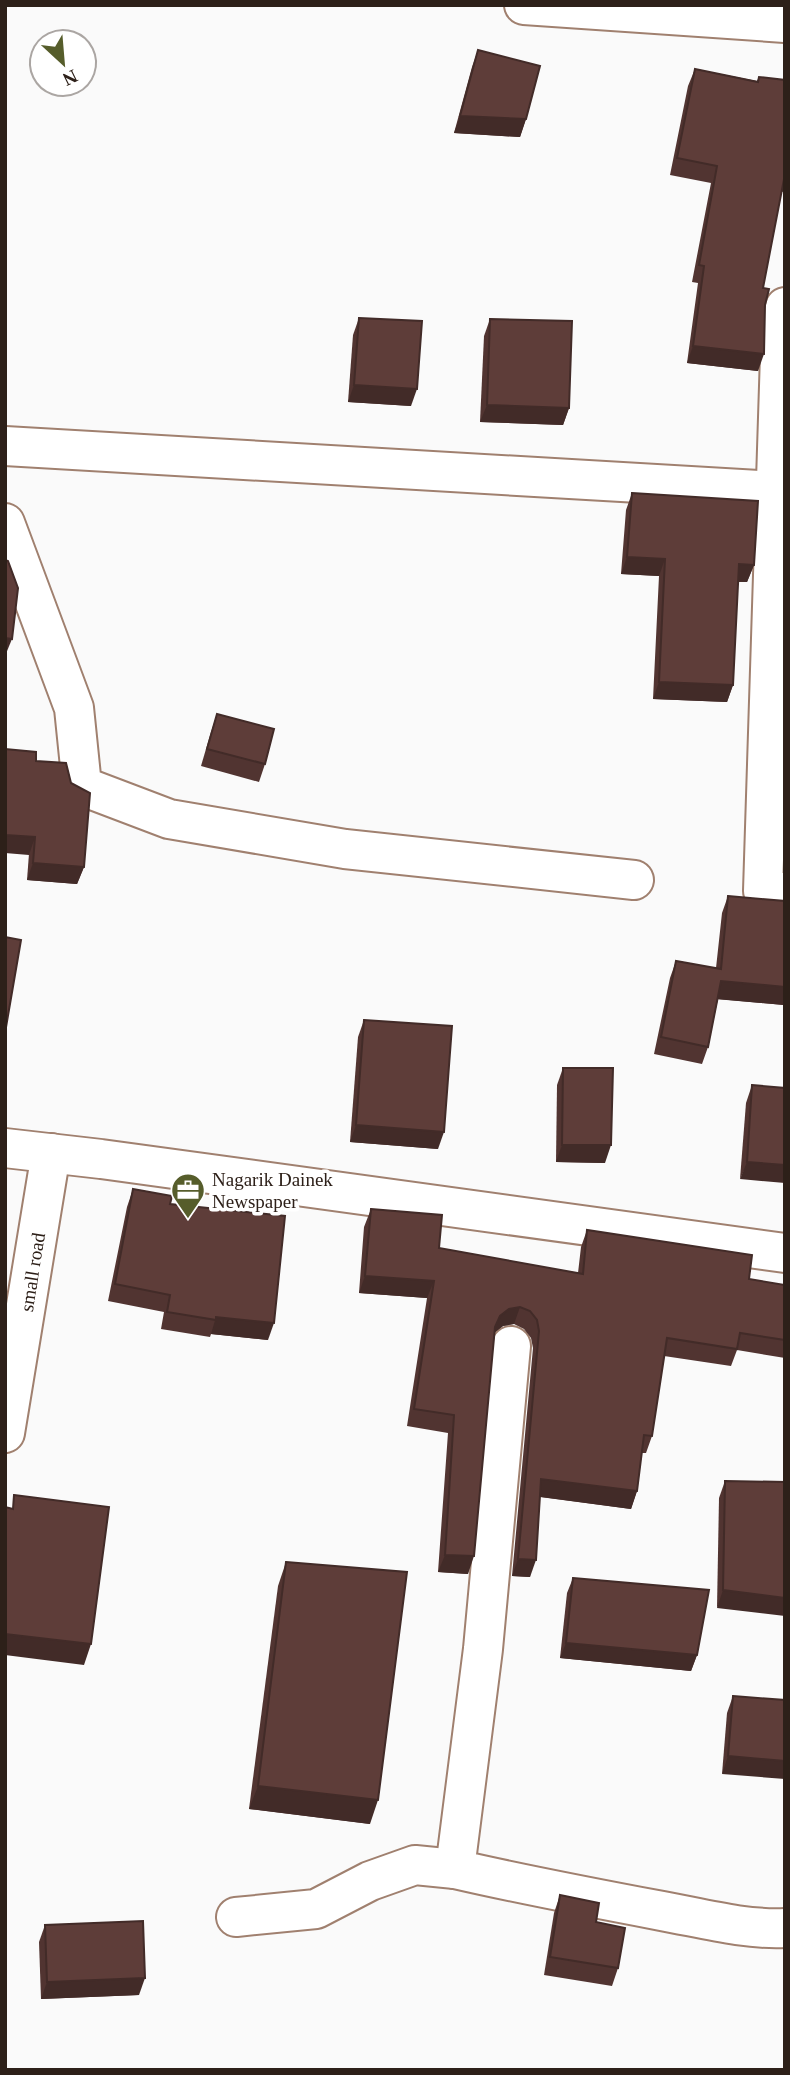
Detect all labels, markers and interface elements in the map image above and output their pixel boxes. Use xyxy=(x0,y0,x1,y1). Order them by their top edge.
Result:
north arrow xyxy=(28,28,98,98)
text: N xyxy=(59,65,81,90)
place label: Nagarik Dainek Newspaper xyxy=(212,1169,333,1212)
office icon: Nagarik Dainek Newspaper xyxy=(169,1171,207,1220)
street label: small road xyxy=(16,1231,49,1313)

